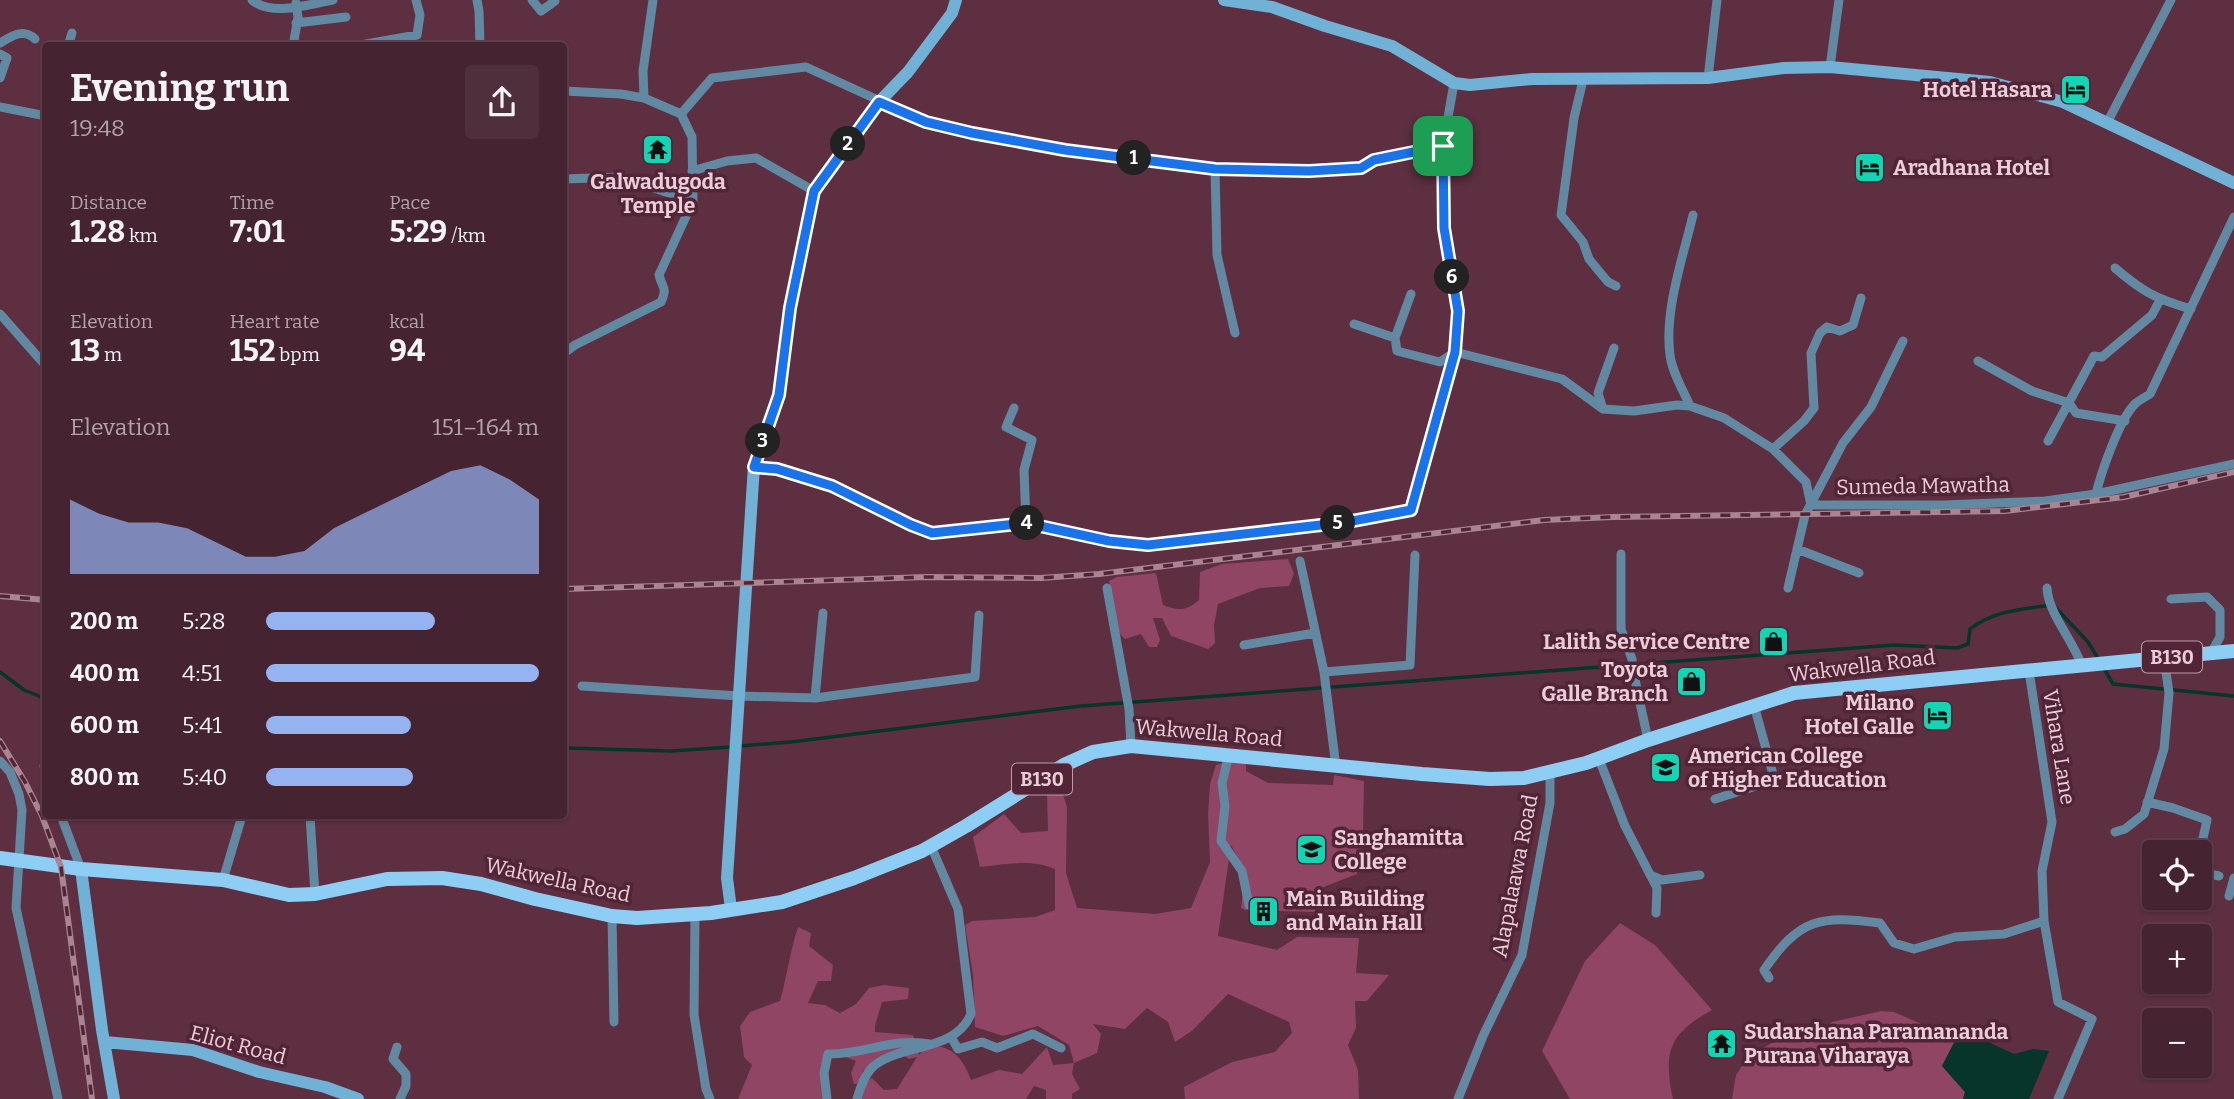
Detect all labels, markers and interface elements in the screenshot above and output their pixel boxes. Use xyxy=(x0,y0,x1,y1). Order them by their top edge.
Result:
text: Evening run xyxy=(70,65,289,111)
button: share xyxy=(465,65,539,139)
hotel icon: Hotel Hasara xyxy=(2058,73,2092,107)
place label: Hotel Hasara xyxy=(1923,77,2052,103)
text: 19:48 xyxy=(70,114,125,142)
pin xyxy=(1413,116,1473,176)
pin: 2 xyxy=(830,127,866,162)
icon: arrive xyxy=(1424,127,1462,165)
text: 2 xyxy=(842,132,853,155)
temple icon: Galwadugoda Temple xyxy=(641,133,675,167)
pin: 1 xyxy=(1116,140,1152,176)
text: 1 xyxy=(1129,146,1138,169)
hotel icon: Aradhana Hotel xyxy=(1853,151,1887,185)
place label: Aradhana Hotel xyxy=(1893,155,2051,181)
place label: Galwadugoda Temple xyxy=(590,169,726,219)
text: Distance xyxy=(70,191,147,214)
text: Time xyxy=(230,191,275,214)
text: Pace xyxy=(389,191,430,214)
text: 1.28 xyxy=(70,214,125,250)
text: 7:01 xyxy=(230,214,285,250)
text: 5:29 xyxy=(389,214,447,250)
text: km xyxy=(125,224,158,247)
text: /km xyxy=(447,224,486,247)
pin: 6 xyxy=(1434,260,1470,294)
text: 6 xyxy=(1446,265,1457,288)
text: Elevation xyxy=(70,310,153,333)
text: Heart rate xyxy=(230,310,320,333)
text: kcal xyxy=(389,310,425,333)
text: 13 xyxy=(70,333,100,369)
text: 152 xyxy=(230,333,276,369)
text: 94 xyxy=(389,333,425,369)
text: m xyxy=(100,343,122,366)
text: bpm xyxy=(276,343,320,366)
text: Elevation xyxy=(70,413,170,441)
text: 151–164 m xyxy=(432,413,539,441)
pin: 3 xyxy=(746,424,780,458)
text: 3 xyxy=(757,429,768,452)
street label: Sumeda Mawatha xyxy=(1836,471,2011,501)
pin: 4 xyxy=(1010,505,1044,540)
pin: 5 xyxy=(1320,505,1356,540)
text: 4 xyxy=(1021,511,1032,534)
text: 5 xyxy=(1332,511,1343,534)
text: 200 m xyxy=(70,607,138,635)
text: 5:28 xyxy=(182,607,225,635)
shop icon: Lalith Service Centre xyxy=(1756,625,1790,659)
place label: Lalith Service Centre xyxy=(1543,629,1750,655)
road number: B130 xyxy=(2142,642,2202,672)
street label: Wakwella Road xyxy=(1787,644,1937,688)
place label: Toyota Galle Branch xyxy=(1541,657,1669,707)
text: 400 m xyxy=(70,659,139,687)
text: 4:51 xyxy=(182,659,222,687)
shop icon: Toyota Galle Branch xyxy=(1674,665,1708,699)
street label: Vihara Lane xyxy=(2037,688,2081,806)
place label: Milano Hotel Galle xyxy=(1805,690,1914,740)
hotel icon: Milano Hotel Galle xyxy=(1920,698,1954,732)
text: 600 m xyxy=(70,711,139,739)
text: 5:41 xyxy=(182,711,222,739)
street label: Wakwella Road xyxy=(1134,714,1284,752)
place label: American College of Higher Education xyxy=(1688,743,1887,793)
school or university icon: American College of Higher Education xyxy=(1648,751,1682,785)
text: 800 m xyxy=(70,763,139,791)
text: 5:40 xyxy=(182,763,227,791)
road number: B130 xyxy=(1012,764,1072,794)
street label: Alapalaawa Road xyxy=(1486,792,1544,960)
place label: Sanghamitta College xyxy=(1334,825,1464,875)
school or university icon: Sanghamitta College xyxy=(1294,833,1328,867)
map controls xyxy=(2142,840,2212,1078)
button: locate xyxy=(2142,840,2212,910)
street label: Wakwella Road xyxy=(483,852,633,908)
place label: Main Building and Main Hall xyxy=(1286,886,1425,936)
building icon: Main Building and Main Hall xyxy=(1246,894,1280,928)
button: + xyxy=(2142,924,2212,994)
button: − xyxy=(2142,1008,2212,1078)
place label: Sudarshana Paramananda Purana Viharaya xyxy=(1744,1019,2008,1069)
street label: Eliot Road xyxy=(187,1020,289,1070)
temple icon: Sudarshana Paramananda Purana Viharaya xyxy=(1704,1027,1738,1061)

